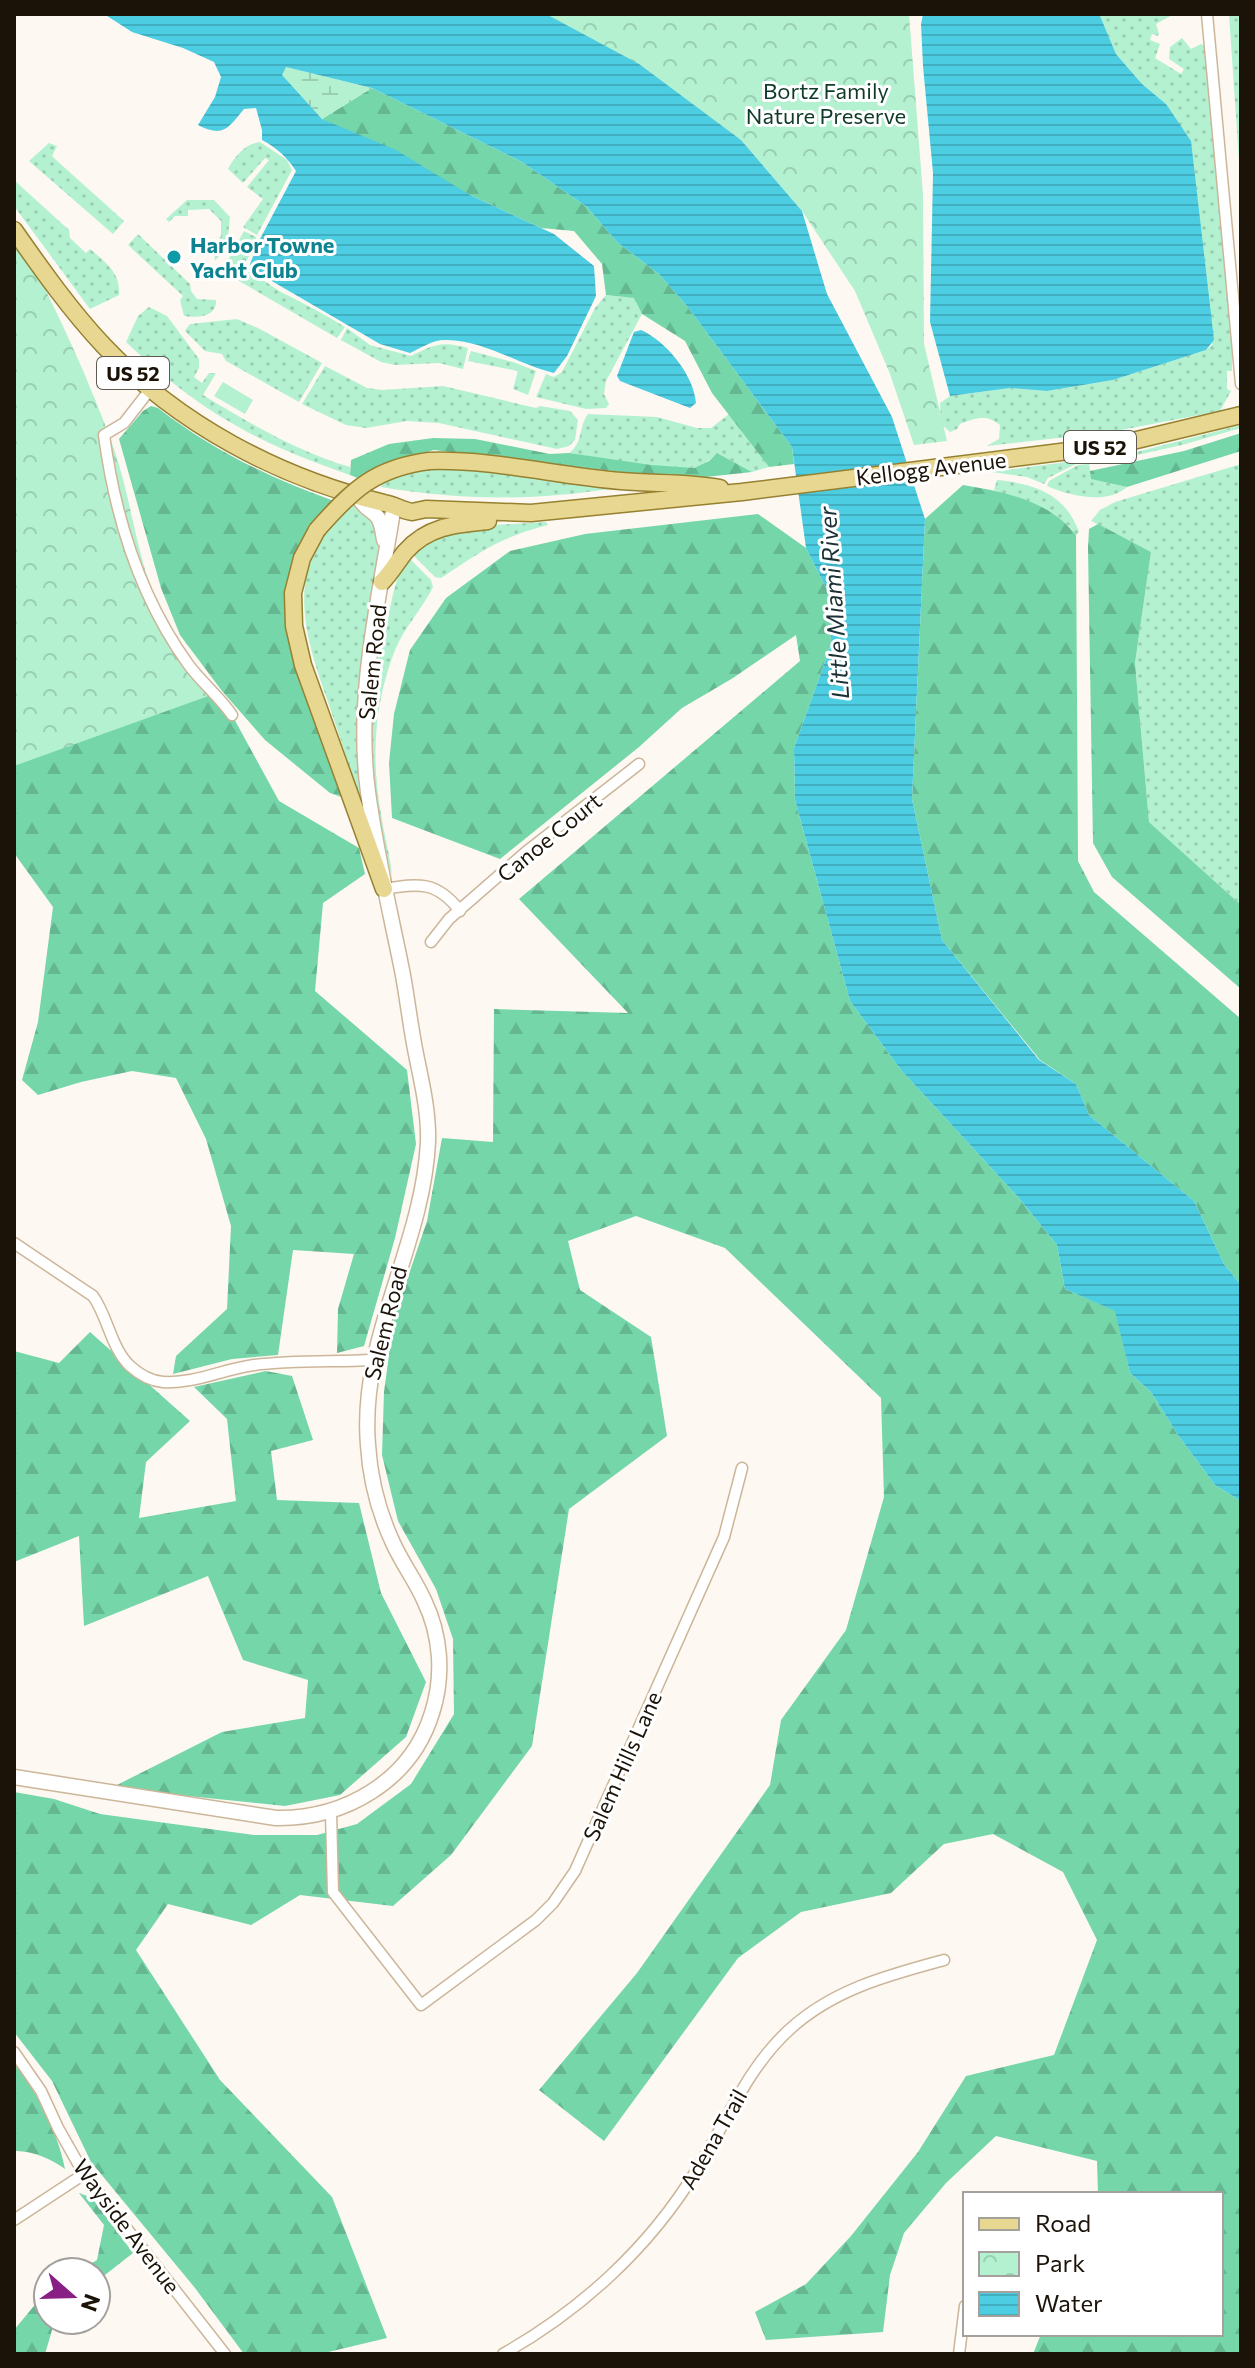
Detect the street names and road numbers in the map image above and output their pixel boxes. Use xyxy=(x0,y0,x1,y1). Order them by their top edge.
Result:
road number: US 52 xyxy=(97,357,169,389)
road number: US 52 xyxy=(1064,431,1136,463)
street label: Kellogg Avenue xyxy=(854,445,1008,491)
street label: Salem Road xyxy=(352,603,392,721)
street label: Canoe Court xyxy=(491,787,607,887)
street label: Salem Road xyxy=(358,1263,412,1383)
street label: Salem Hills Lane xyxy=(577,1687,667,1845)
street label: Adena Trail xyxy=(674,2084,752,2194)
street label: Wayside Avenue xyxy=(68,2153,186,2299)

